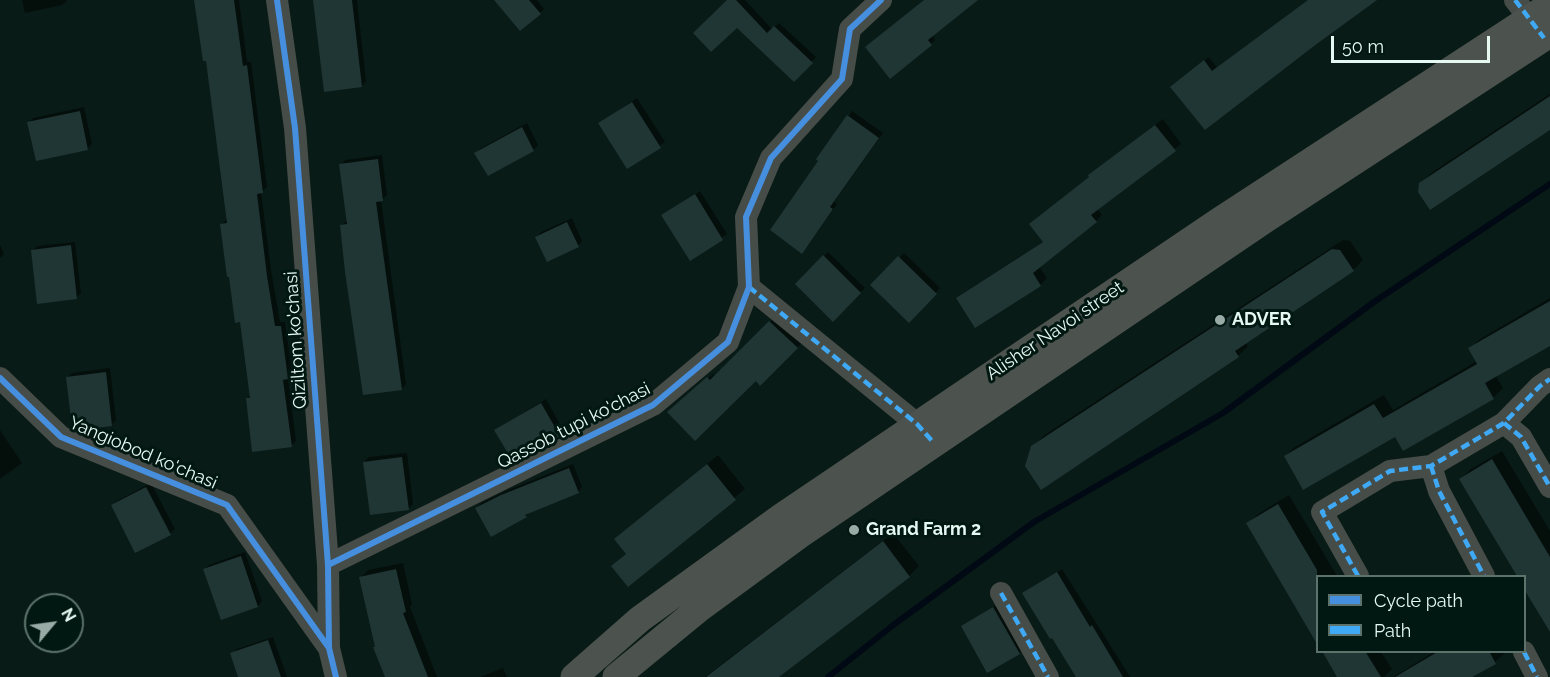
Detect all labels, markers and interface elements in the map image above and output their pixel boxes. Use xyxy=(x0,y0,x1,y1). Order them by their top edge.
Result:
scale bar xyxy=(1334,24,1493,62)
text: 50 m xyxy=(1342,36,1384,57)
street label: Qiziltom ko'chasi xyxy=(280,270,312,410)
street label: Alisher Navoi street xyxy=(982,277,1128,385)
place label: ADVER xyxy=(1232,309,1291,331)
marker: ADVER xyxy=(1213,313,1227,327)
street label: Qassob tupi ko'chasi xyxy=(494,378,654,474)
street label: Yangiobod ko'chasi xyxy=(66,412,220,494)
place label: Grand Farm 2 xyxy=(866,519,981,541)
marker: Grand Farm 2 xyxy=(847,523,861,537)
legend xyxy=(1316,575,1526,653)
text: Cycle path xyxy=(1374,590,1463,611)
north arrow xyxy=(24,593,84,653)
text: N xyxy=(57,605,80,625)
text: Path xyxy=(1374,620,1411,641)

